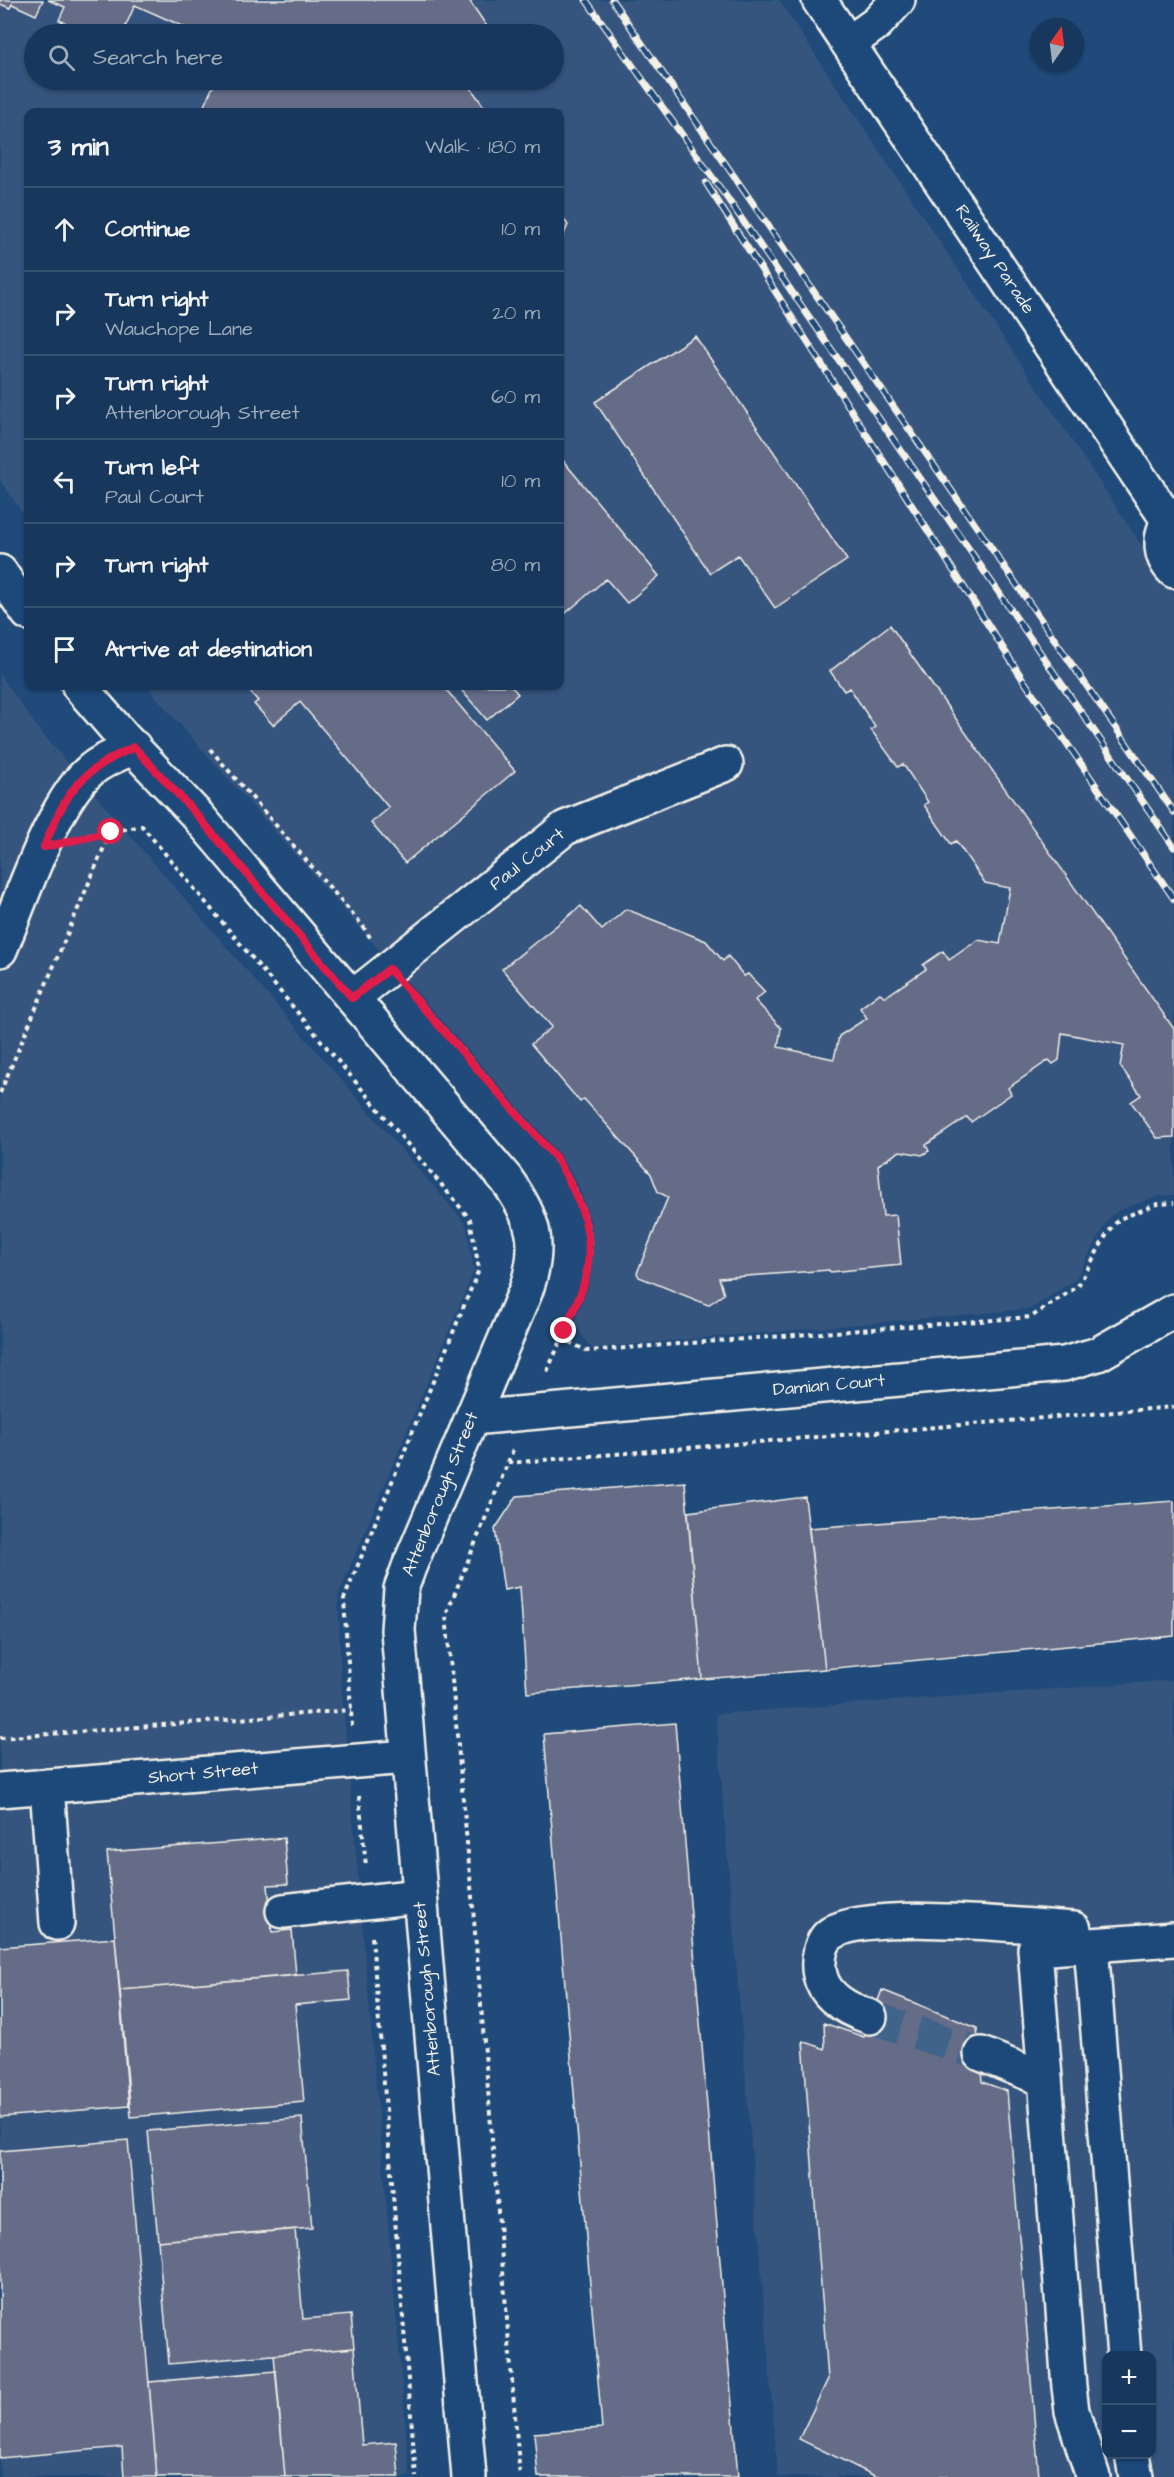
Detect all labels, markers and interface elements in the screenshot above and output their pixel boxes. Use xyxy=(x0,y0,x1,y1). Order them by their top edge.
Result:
north arrow xyxy=(1030,18,1084,72)
search box xyxy=(24,24,564,90)
icon: search xyxy=(45,41,78,74)
text: Search here xyxy=(93,42,223,73)
text: 3 min xyxy=(48,129,109,165)
text: Walk · 180 m xyxy=(425,133,540,161)
street label: Railway Parade xyxy=(948,199,1041,319)
icon: ahead xyxy=(48,213,81,246)
text: Continue xyxy=(105,214,190,245)
text: 10 m xyxy=(501,215,540,243)
text: Turn right xyxy=(105,284,208,315)
icon: right xyxy=(48,297,81,330)
text: 20 m xyxy=(492,299,540,327)
text: Wauchope Lane xyxy=(105,315,253,343)
text: Turn right xyxy=(105,368,208,399)
icon: right xyxy=(48,381,81,414)
text: 60 m xyxy=(491,383,540,411)
text: Attenborough Street xyxy=(105,399,300,427)
text: Turn left xyxy=(105,452,199,483)
icon: left xyxy=(48,465,81,498)
text: 10 m xyxy=(501,467,540,495)
text: Paul Court xyxy=(105,483,204,511)
icon: right xyxy=(48,549,81,582)
text: Turn right xyxy=(105,550,208,581)
text: 80 m xyxy=(491,551,540,579)
icon: arrive xyxy=(48,633,81,666)
text: Arrive at destination xyxy=(105,634,312,665)
route start xyxy=(97,818,123,844)
street label: Paul Court xyxy=(484,821,570,896)
route end xyxy=(550,1317,576,1343)
street label: Damian Court xyxy=(772,1368,887,1402)
street label: Attenborough Street xyxy=(396,1407,486,1580)
street label: Short Street xyxy=(147,1756,260,1790)
street label: Attenborough Street xyxy=(407,1900,448,2077)
map controls xyxy=(1102,2351,1156,2459)
button: + xyxy=(1102,2351,1156,2405)
button: − xyxy=(1102,2405,1156,2459)

